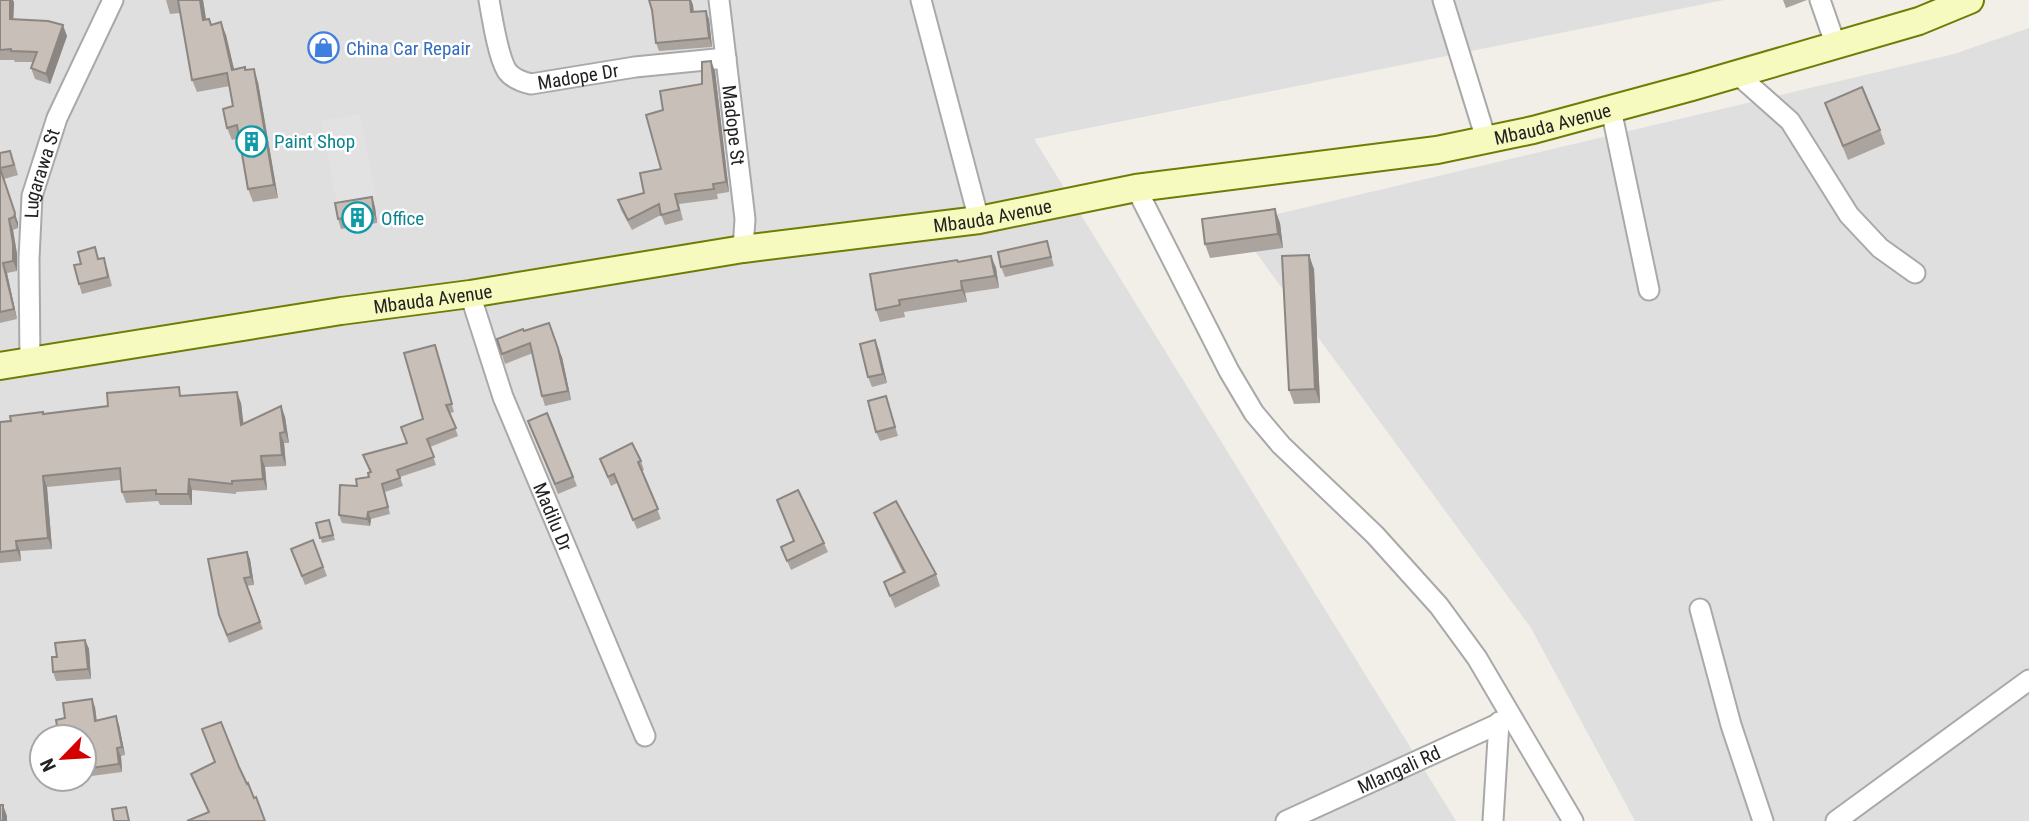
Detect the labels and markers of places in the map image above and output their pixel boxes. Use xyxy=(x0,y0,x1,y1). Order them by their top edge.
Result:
shop icon: China Car Repair xyxy=(306,31,340,65)
place label: China Car Repair xyxy=(346,37,471,60)
building icon: Paint Shop xyxy=(234,124,268,158)
place label: Paint Shop xyxy=(274,130,355,153)
building icon: Office xyxy=(341,201,375,235)
place label: Office xyxy=(381,207,424,230)

